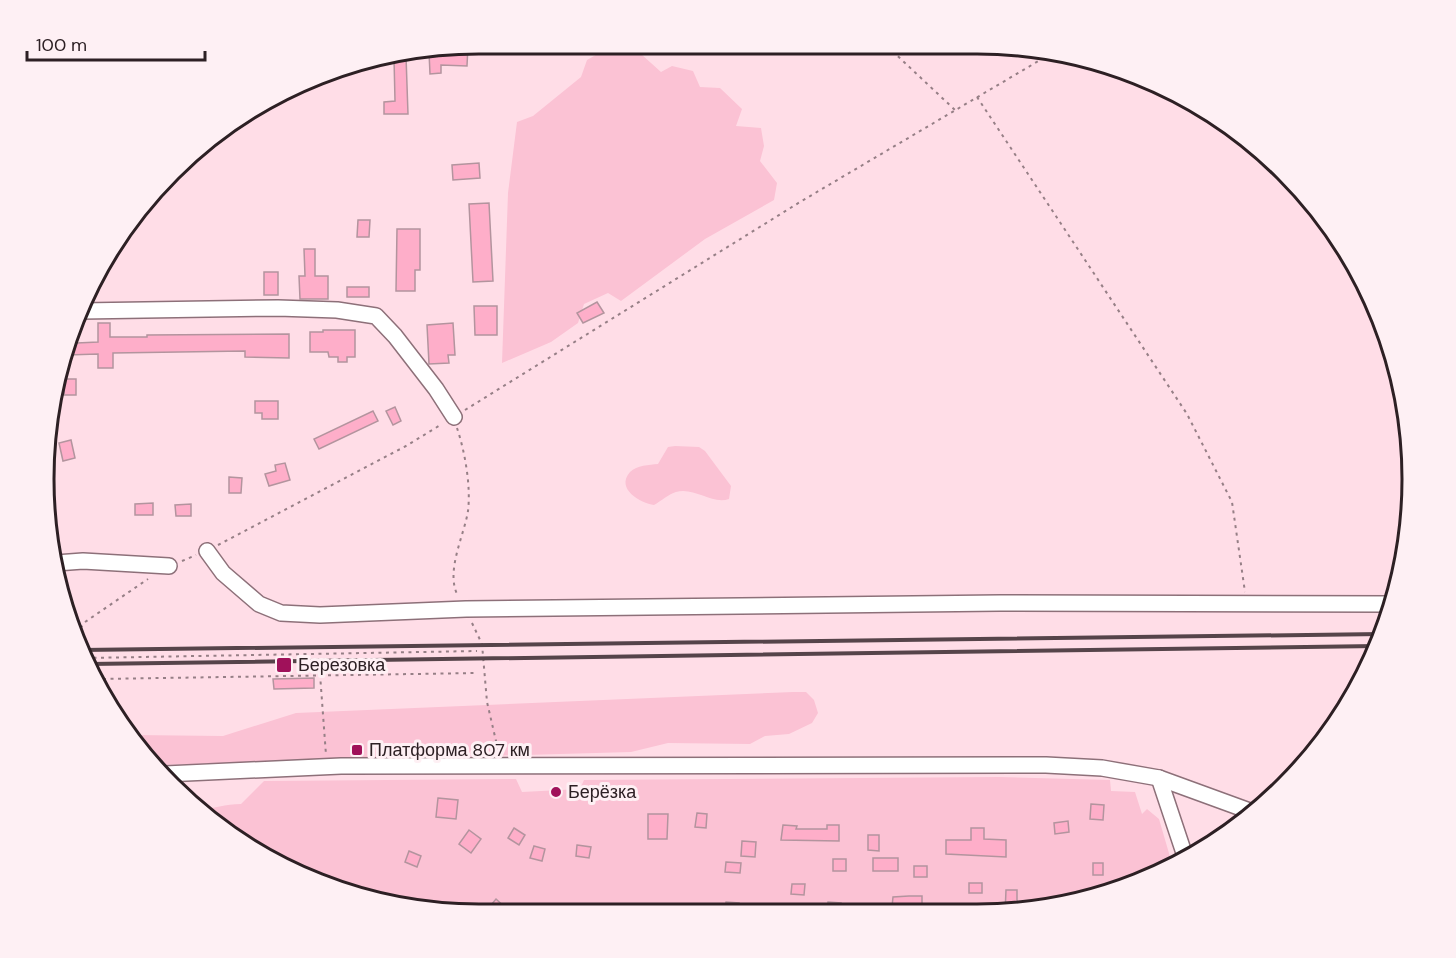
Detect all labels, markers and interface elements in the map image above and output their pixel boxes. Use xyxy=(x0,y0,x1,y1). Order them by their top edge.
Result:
scale bar xyxy=(27,24,206,62)
text: 100 m xyxy=(36,33,87,57)
place label: Березовка xyxy=(298,653,386,677)
marker: Березовка xyxy=(275,656,293,674)
place label: Платформа 807 км xyxy=(369,738,530,762)
marker: Платформа 807 км xyxy=(350,743,364,757)
place label: Берёзка xyxy=(568,780,637,804)
marker: Берёзка xyxy=(549,785,563,799)

